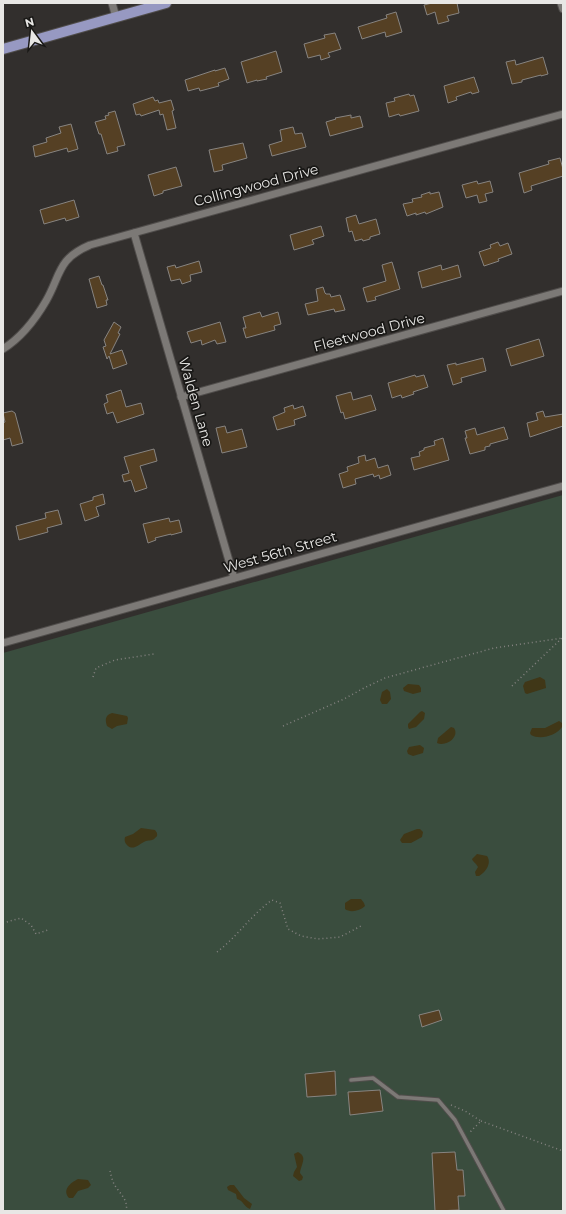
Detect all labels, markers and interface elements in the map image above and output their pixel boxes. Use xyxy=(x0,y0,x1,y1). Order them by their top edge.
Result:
north arrow xyxy=(12,12,52,52)
text: N xyxy=(23,14,36,30)
street label: Collingwood Drive xyxy=(192,160,320,210)
street label: Fleetwood Drive xyxy=(311,308,427,356)
street label: Walden Lane xyxy=(175,355,217,449)
street label: West 56th Street xyxy=(221,527,339,577)

